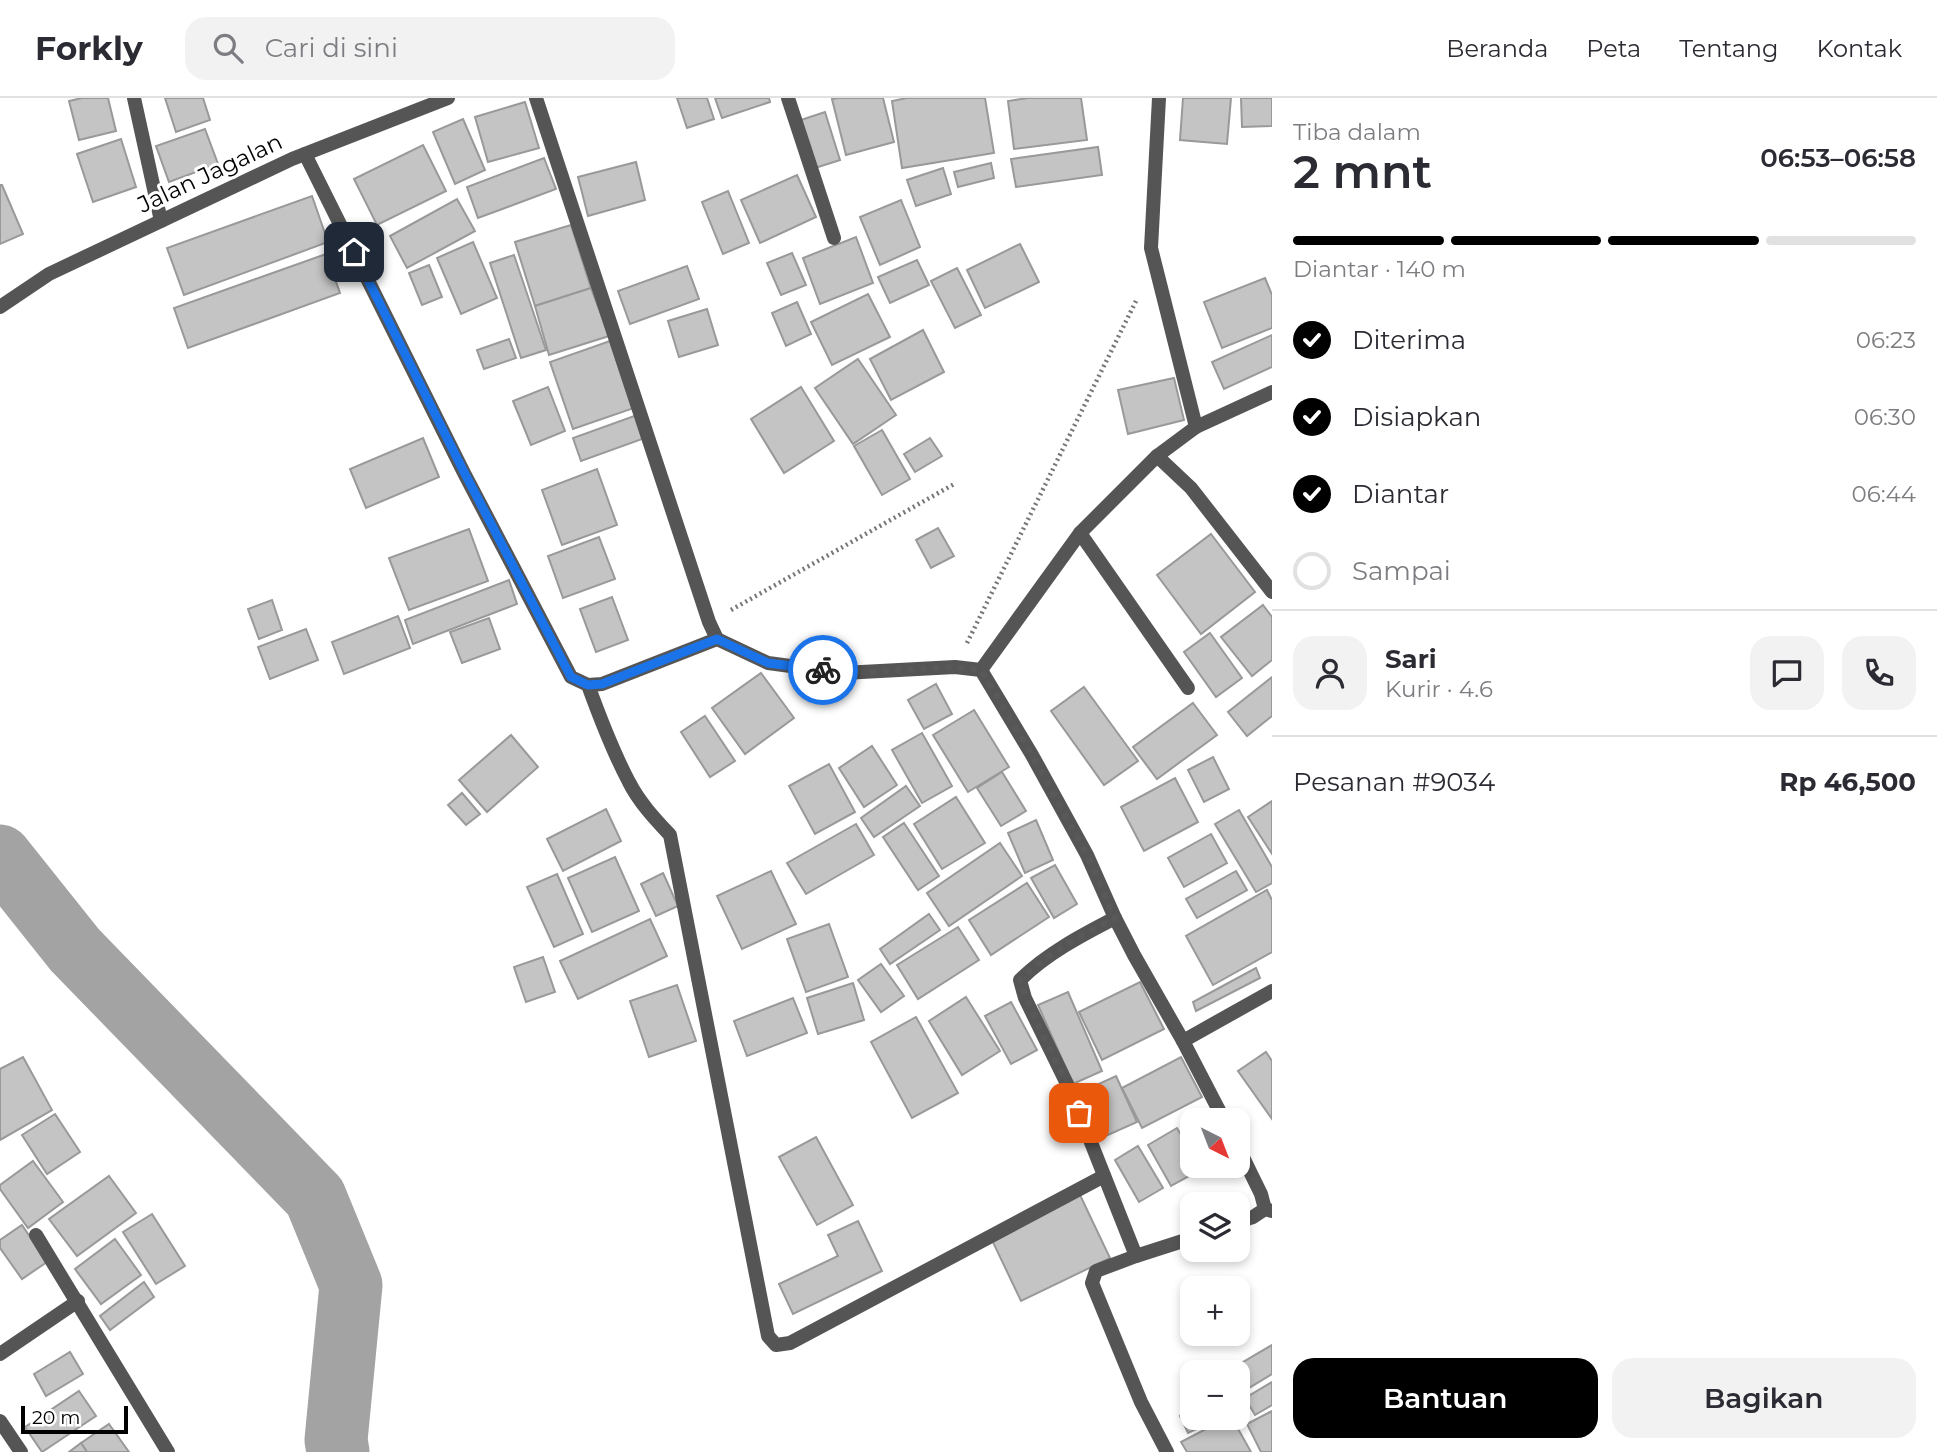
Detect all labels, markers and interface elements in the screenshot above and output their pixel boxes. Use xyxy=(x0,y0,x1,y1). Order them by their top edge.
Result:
search box xyxy=(185,17,675,80)
text: Forkly xyxy=(35,28,143,68)
icon: search xyxy=(209,29,247,67)
text: Cari di sini xyxy=(265,32,398,64)
text: Beranda xyxy=(1446,34,1548,63)
text: Peta xyxy=(1586,34,1641,63)
text: Tentang xyxy=(1679,34,1778,63)
text: Kontak xyxy=(1816,34,1902,63)
text: Tiba dalam xyxy=(1293,118,1421,146)
street label: Jalan Jagalan xyxy=(132,127,287,219)
text: 06:53–06:58 xyxy=(1760,142,1916,174)
text: 2 mnt xyxy=(1293,143,1432,200)
pin xyxy=(324,222,384,282)
icon: home xyxy=(335,233,373,271)
text: Diantar · 140 m xyxy=(1293,255,1466,283)
icon: check xyxy=(1293,321,1331,359)
text: Diterima xyxy=(1352,324,1466,356)
text: 06:23 xyxy=(1856,326,1916,354)
icon: check xyxy=(1293,398,1331,436)
text: Disiapkan xyxy=(1352,401,1481,433)
text: 06:30 xyxy=(1854,403,1916,431)
icon: check xyxy=(1293,475,1331,513)
text: Diantar xyxy=(1352,478,1449,510)
text: 06:44 xyxy=(1851,480,1916,508)
text: Sampai xyxy=(1352,555,1451,587)
courier xyxy=(788,635,858,705)
button: person xyxy=(1293,636,1367,710)
button: chat xyxy=(1750,636,1824,710)
button: phone xyxy=(1842,636,1916,710)
text: Sari xyxy=(1385,643,1437,675)
icon: bike xyxy=(804,651,842,689)
text: Kurir · 4.6 xyxy=(1385,675,1493,703)
text: Pesanan #9034 xyxy=(1293,766,1495,798)
text: Rp 46,500 xyxy=(1779,766,1916,798)
pin xyxy=(1049,1083,1109,1143)
icon: bag xyxy=(1060,1094,1098,1132)
north arrow xyxy=(1180,1108,1250,1178)
map controls xyxy=(1180,1108,1250,1430)
button: layers xyxy=(1180,1192,1250,1262)
button: + xyxy=(1180,1276,1250,1346)
button: Bantuan xyxy=(1293,1358,1598,1438)
button: Bagikan xyxy=(1612,1358,1916,1438)
button: − xyxy=(1180,1360,1250,1430)
scale bar xyxy=(21,1403,128,1435)
text: 20 m xyxy=(32,1406,80,1429)

